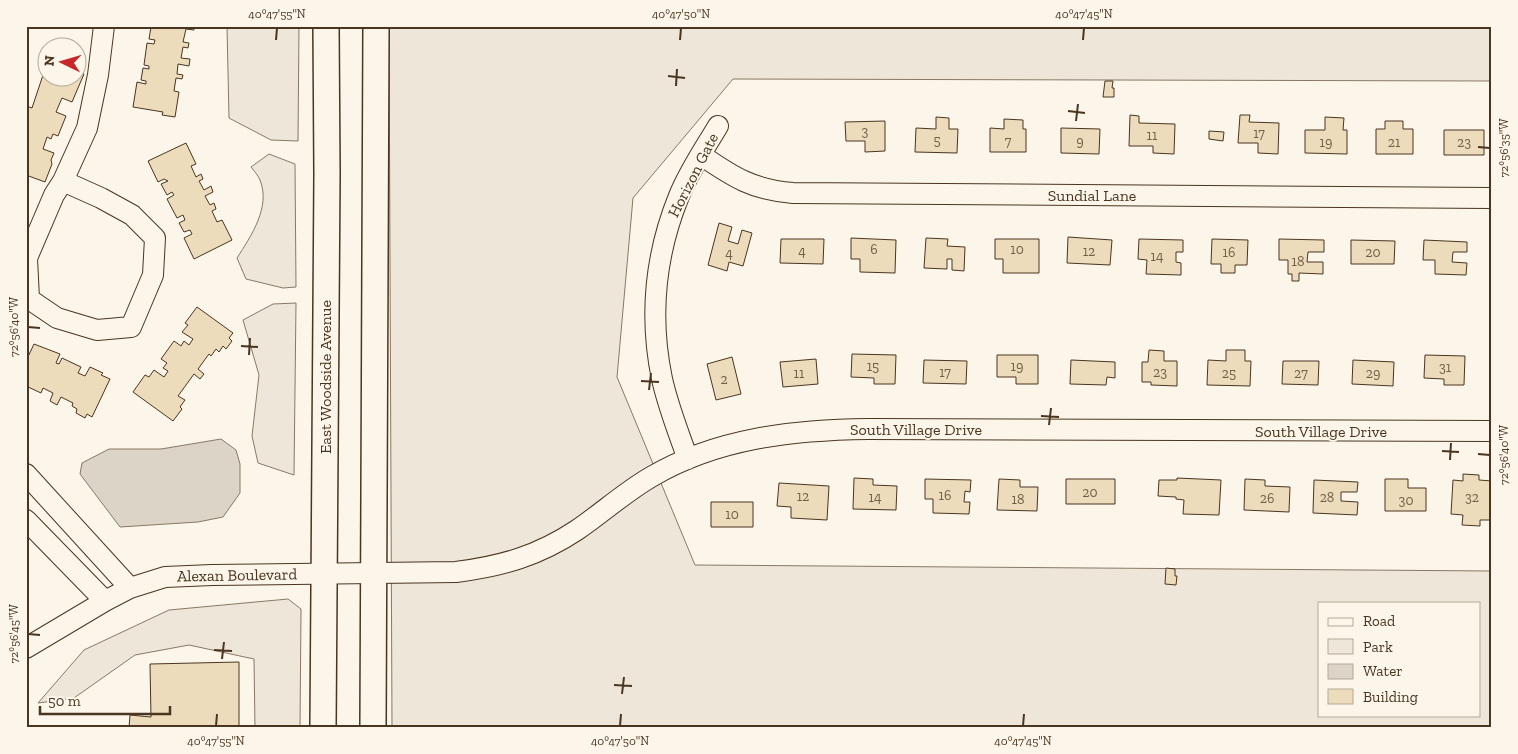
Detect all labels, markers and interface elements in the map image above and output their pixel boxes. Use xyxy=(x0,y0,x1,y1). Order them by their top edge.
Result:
text: 40°47'55"N xyxy=(248,7,306,21)
text: 40°47'50"N xyxy=(652,7,710,21)
text: 40°47'45"N xyxy=(1055,7,1113,21)
north arrow xyxy=(38,38,88,88)
text: N xyxy=(41,55,59,67)
text: 72°56'35"W xyxy=(1497,118,1511,178)
house number: 3 xyxy=(862,123,869,140)
house number: 17 xyxy=(1253,125,1265,142)
house number: 11 xyxy=(1147,127,1158,144)
street label: Horizon Gate xyxy=(664,130,722,220)
house number: 5 xyxy=(933,132,941,149)
house number: 7 xyxy=(1005,133,1012,150)
house number: 9 xyxy=(1076,133,1084,150)
house number: 19 xyxy=(1320,134,1332,151)
house number: 21 xyxy=(1388,134,1401,151)
house number: 23 xyxy=(1457,134,1471,151)
street label: Sundial Lane xyxy=(1048,186,1136,205)
house number: 6 xyxy=(870,241,878,258)
house number: 10 xyxy=(1010,241,1024,258)
house number: 4 xyxy=(798,243,806,260)
house number: 12 xyxy=(1083,243,1095,260)
house number: 16 xyxy=(1223,244,1235,261)
house number: 20 xyxy=(1365,244,1381,261)
house number: 4 xyxy=(725,245,733,262)
house number: 14 xyxy=(1151,248,1164,265)
house number: 18 xyxy=(1292,253,1304,270)
text: 72°56'40"W xyxy=(7,296,21,357)
street label: East Woodside Avenue xyxy=(316,300,335,454)
house number: 15 xyxy=(867,358,879,375)
house number: 19 xyxy=(1011,358,1023,375)
house number: 31 xyxy=(1439,359,1452,376)
house number: 17 xyxy=(939,364,951,381)
house number: 23 xyxy=(1153,364,1167,381)
house number: 11 xyxy=(794,365,805,382)
house number: 25 xyxy=(1222,365,1236,382)
house number: 27 xyxy=(1294,365,1308,382)
house number: 29 xyxy=(1366,365,1380,382)
house number: 2 xyxy=(720,371,728,388)
street label: South Village Drive xyxy=(850,420,982,439)
street label: South Village Drive xyxy=(1255,422,1387,441)
text: 72°56'40"W xyxy=(1497,424,1511,485)
house number: 20 xyxy=(1082,484,1098,501)
house number: 16 xyxy=(939,487,951,504)
house number: 12 xyxy=(797,488,809,505)
house number: 14 xyxy=(869,489,882,506)
house number: 28 xyxy=(1320,489,1334,506)
house number: 32 xyxy=(1465,489,1479,506)
house number: 26 xyxy=(1260,490,1274,507)
house number: 18 xyxy=(1012,491,1024,508)
house number: 30 xyxy=(1399,492,1413,509)
house number: 10 xyxy=(725,506,739,523)
street label: Alexan Boulevard xyxy=(177,564,298,586)
legend xyxy=(1318,602,1480,716)
text: 72°56'45"W xyxy=(7,604,21,664)
text: Road xyxy=(1363,612,1396,630)
text: Park xyxy=(1363,638,1393,656)
text: Water xyxy=(1363,662,1403,680)
scale bar xyxy=(40,684,170,716)
text: Building xyxy=(1363,688,1418,706)
text: 50 m xyxy=(48,692,81,710)
text: 40°47'55"N xyxy=(187,734,245,748)
text: 40°47'50"N xyxy=(591,734,649,748)
text: 40°47'45"N xyxy=(994,734,1052,748)

